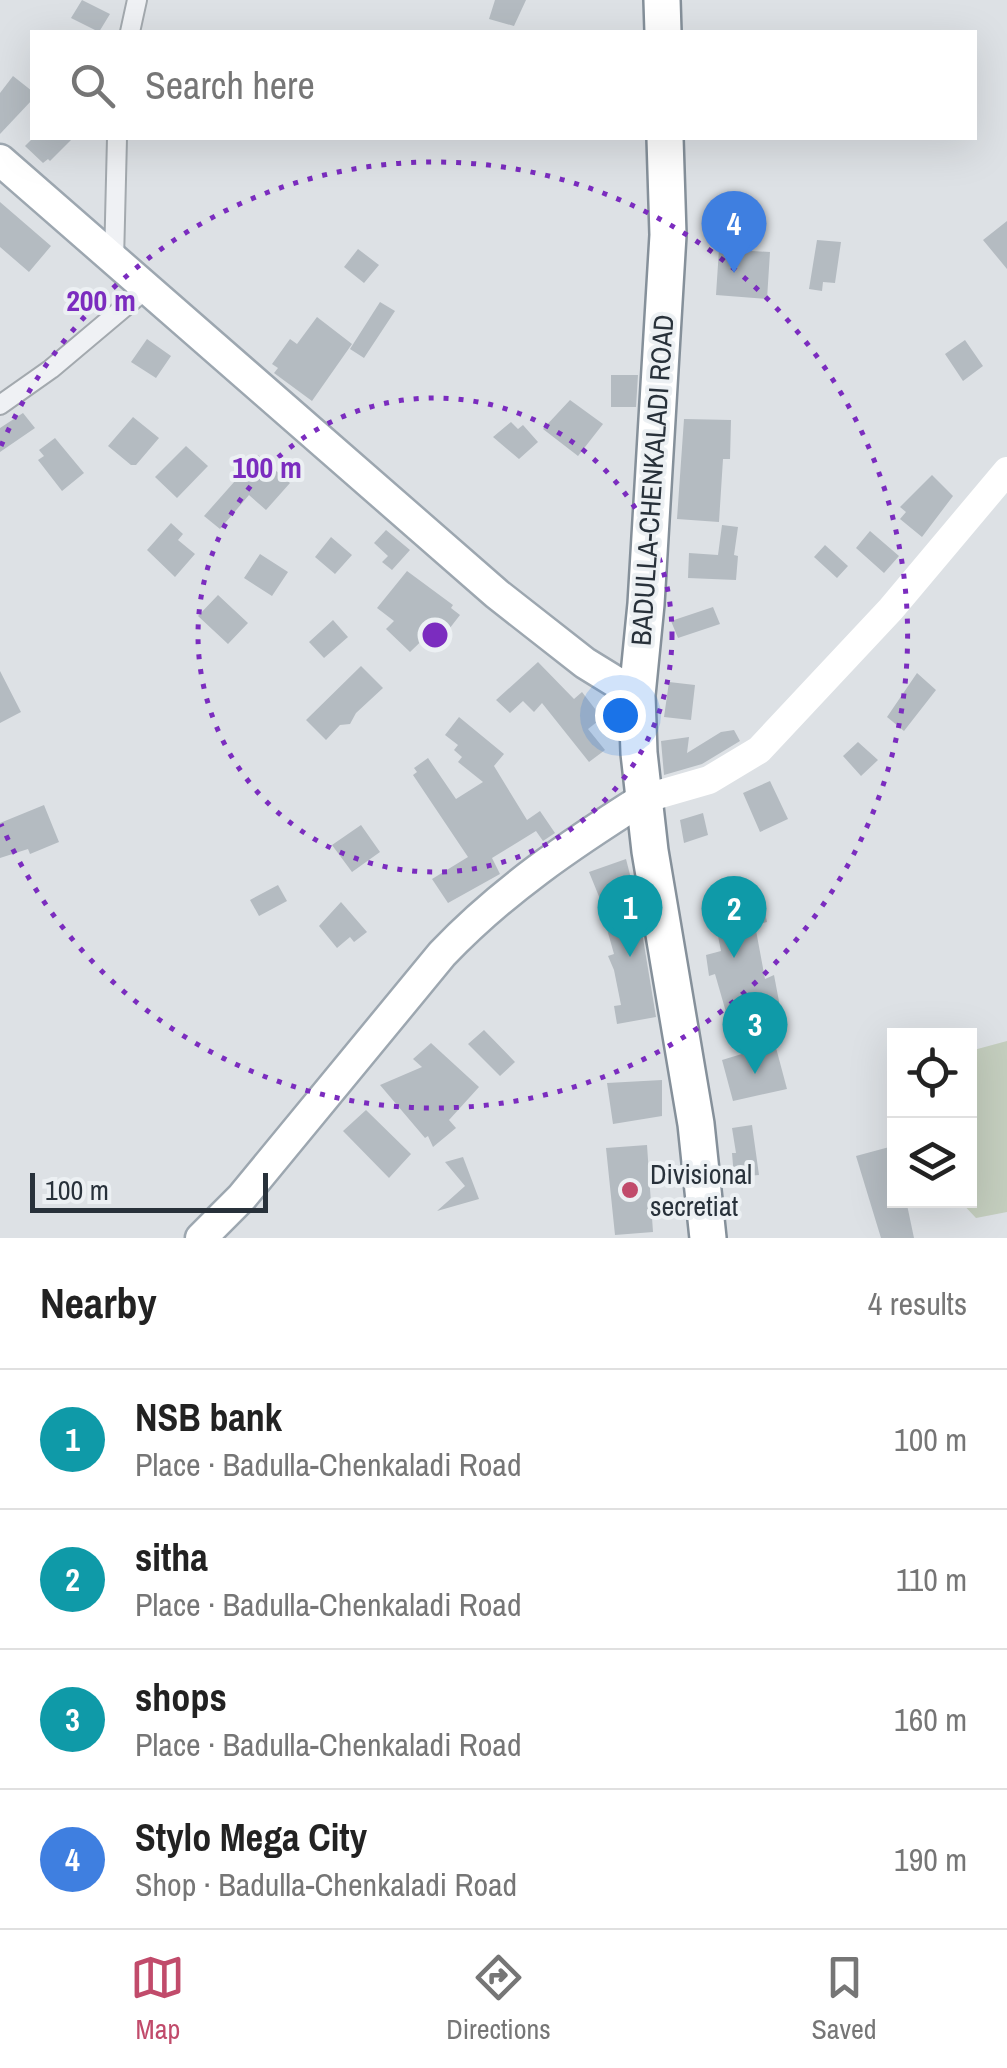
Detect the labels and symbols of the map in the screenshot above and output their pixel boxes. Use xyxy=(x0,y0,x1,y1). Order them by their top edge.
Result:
pin: 4 xyxy=(702,190,766,273)
text: 200 m xyxy=(66,280,136,320)
street label: BADULLA-CHENKALADI ROAD xyxy=(621,313,683,647)
text: 100 m xyxy=(232,447,302,487)
centre of rings xyxy=(417,617,453,653)
your location xyxy=(595,690,646,741)
pin: 1 xyxy=(598,874,662,957)
pin: 2 xyxy=(702,876,766,958)
pin: 3 xyxy=(722,992,788,1074)
place label: Divisional secretiat xyxy=(650,1155,752,1225)
scale bar xyxy=(30,1168,268,1212)
marker: Divisional secretiat xyxy=(619,1179,641,1201)

